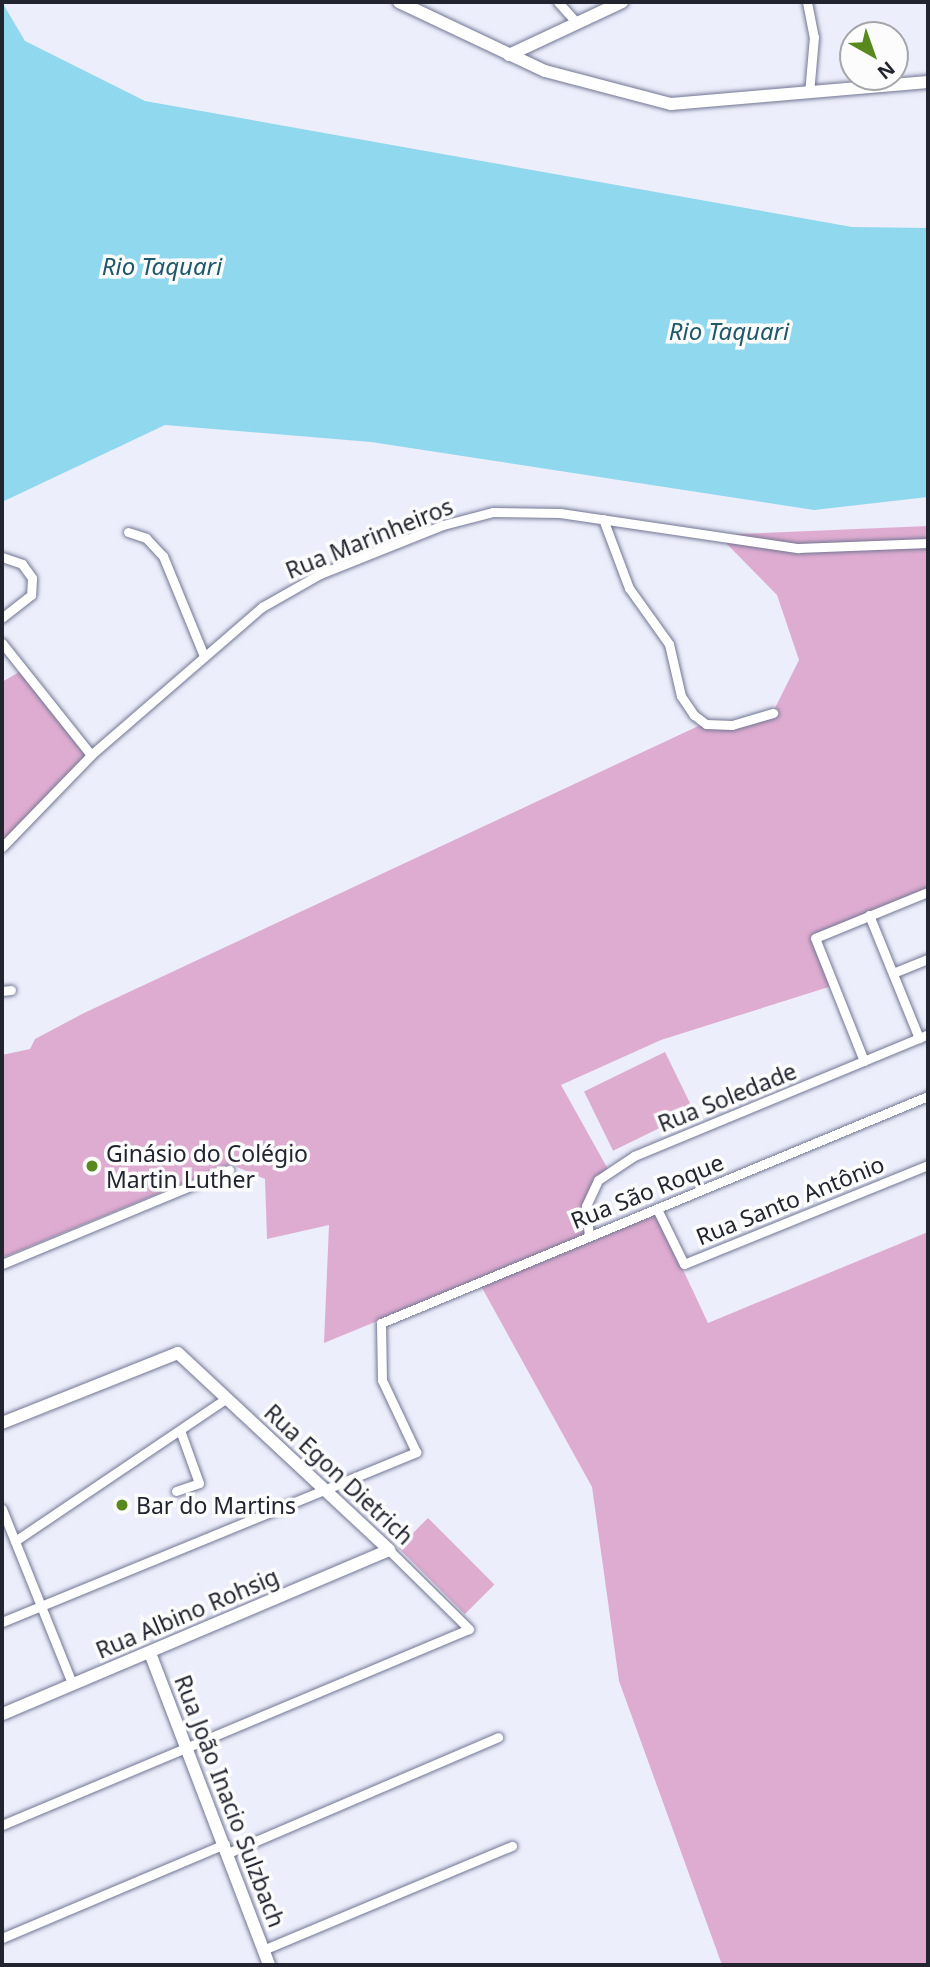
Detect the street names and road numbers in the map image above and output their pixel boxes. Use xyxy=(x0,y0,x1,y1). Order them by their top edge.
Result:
street label: Rua Marinheiros xyxy=(281,492,457,584)
street label: Rua Soledade xyxy=(654,1057,800,1137)
street label: Rua São Roque xyxy=(567,1148,727,1234)
street label: Rua Santo Antônio xyxy=(692,1150,888,1250)
street label: Rua Egon Dietrich xyxy=(259,1398,419,1550)
street label: Rua Albino Rohsig xyxy=(92,1562,282,1664)
street label: Rua João Inacio Sulzbach xyxy=(169,1671,291,1931)

